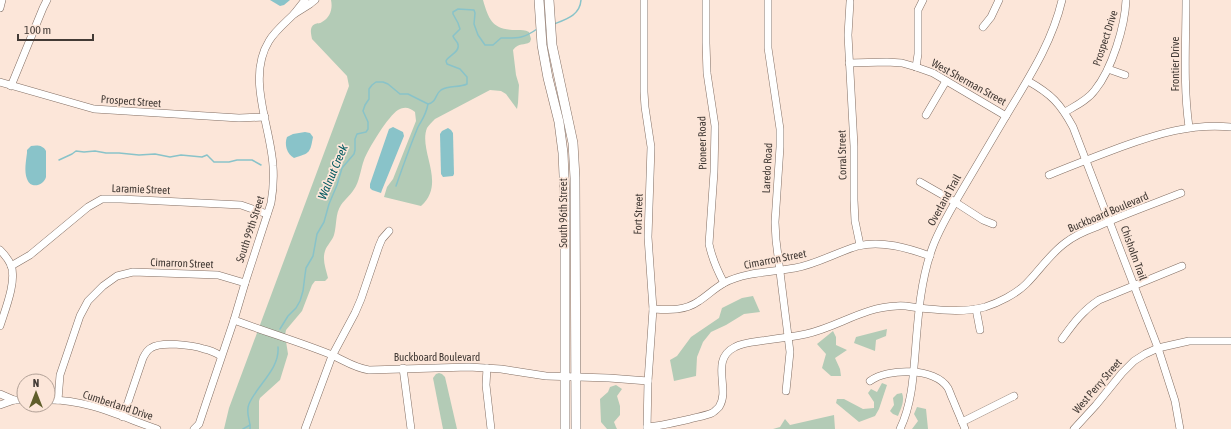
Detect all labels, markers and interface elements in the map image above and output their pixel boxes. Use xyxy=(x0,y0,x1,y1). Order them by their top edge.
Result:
street label: Prospect Drive xyxy=(1090,9,1120,67)
scale bar xyxy=(18,16,93,42)
text: 100 m xyxy=(24,23,51,37)
street label: Frontier Drive xyxy=(1169,37,1181,91)
street label: West Sherman Street xyxy=(930,57,1008,107)
street label: Prospect Street xyxy=(100,93,162,109)
street label: Pioneer Road xyxy=(696,116,708,170)
street label: Corral Street xyxy=(836,130,848,180)
water label: Walnut Creek xyxy=(315,142,351,202)
street label: Laredo Road xyxy=(760,142,774,194)
street label: Overland Trail xyxy=(925,172,963,228)
street label: South 96th Street xyxy=(557,178,569,248)
street label: Laramie Street xyxy=(112,182,170,196)
street label: Buckboard Boulevard xyxy=(1066,190,1150,234)
street label: Fort Street xyxy=(631,193,645,235)
street label: South 99th Street xyxy=(234,194,266,264)
street label: Chisholm Trail xyxy=(1119,224,1149,282)
street label: Cimarron Street xyxy=(743,247,807,271)
street label: Cimarron Street xyxy=(150,256,214,270)
street label: Buckboard Boulevard xyxy=(394,351,480,363)
street label: West Perry Street xyxy=(1070,356,1124,416)
north arrow xyxy=(16,373,56,413)
text: N xyxy=(33,377,39,389)
street label: Cumberland Drive xyxy=(81,388,155,422)

